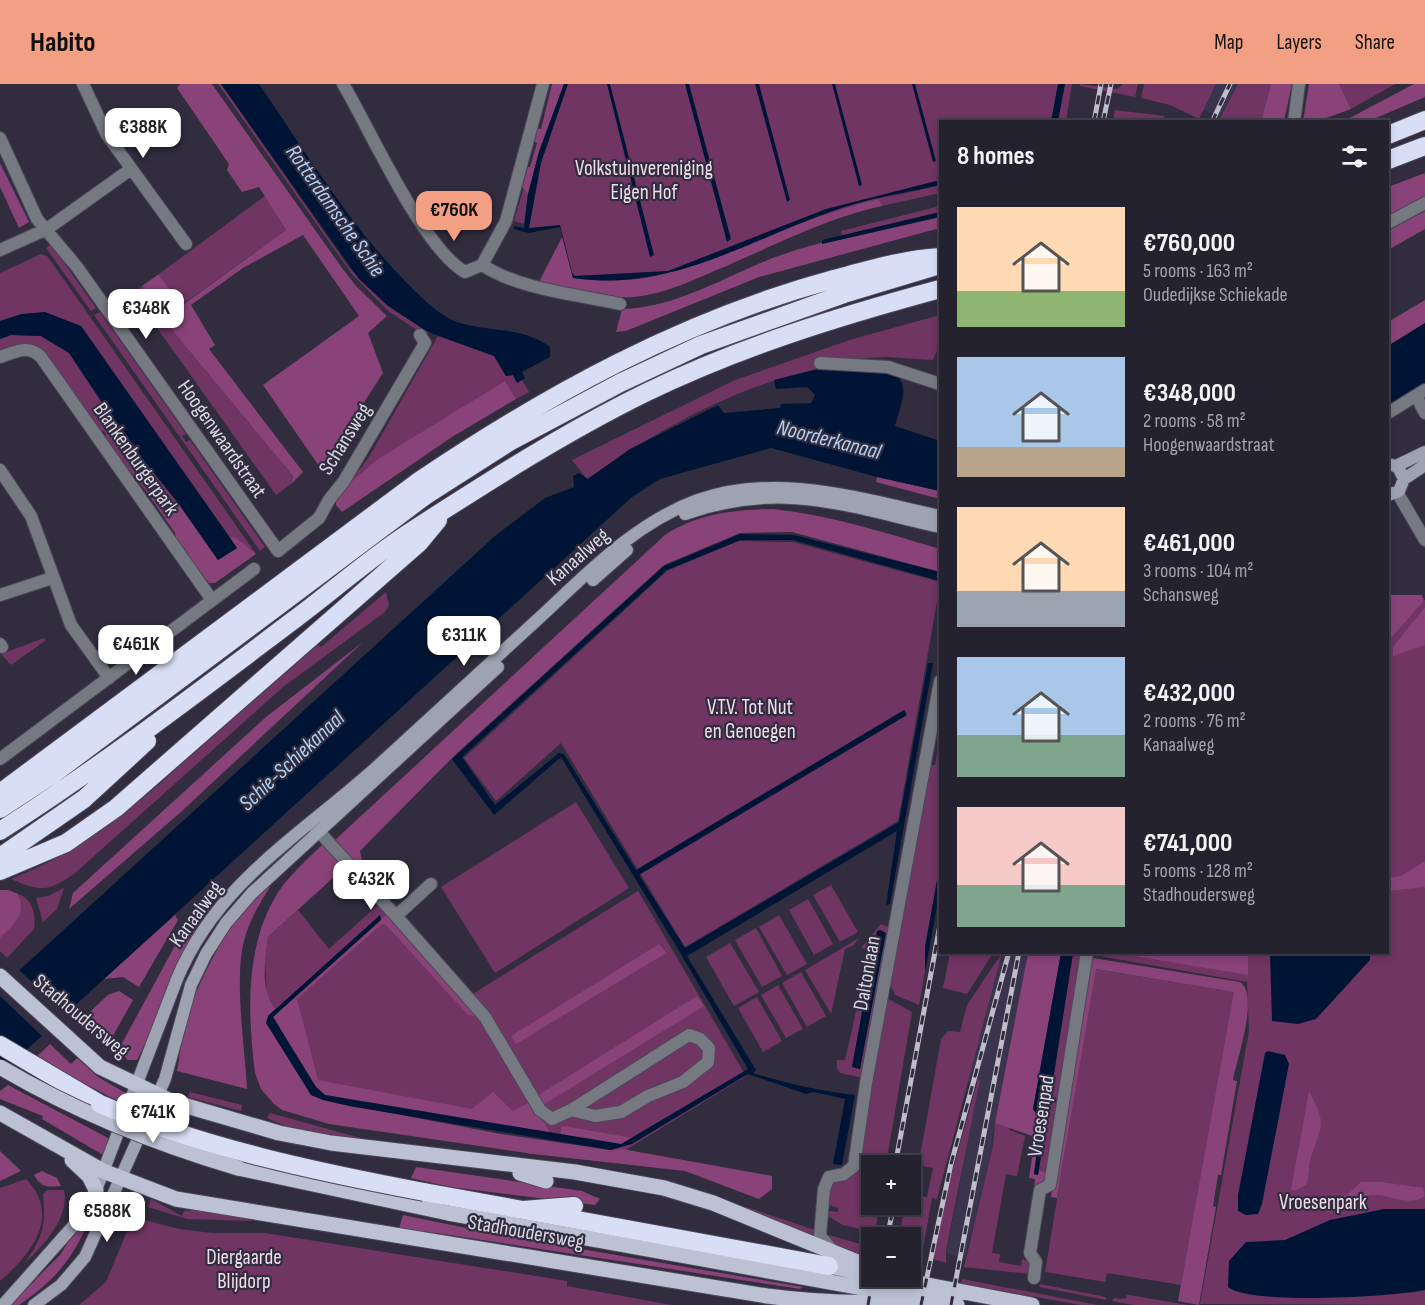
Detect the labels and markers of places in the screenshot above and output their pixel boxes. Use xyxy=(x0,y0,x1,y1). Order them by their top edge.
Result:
pin: €388K xyxy=(101,108,185,159)
pin: €760K xyxy=(412,191,496,242)
pin: €348K xyxy=(104,289,188,340)
pin: €311K xyxy=(422,616,506,667)
pin: €461K xyxy=(94,625,178,676)
pin: €432K xyxy=(329,860,413,911)
pin: €741K xyxy=(111,1093,195,1144)
pin: €588K xyxy=(65,1192,149,1243)

